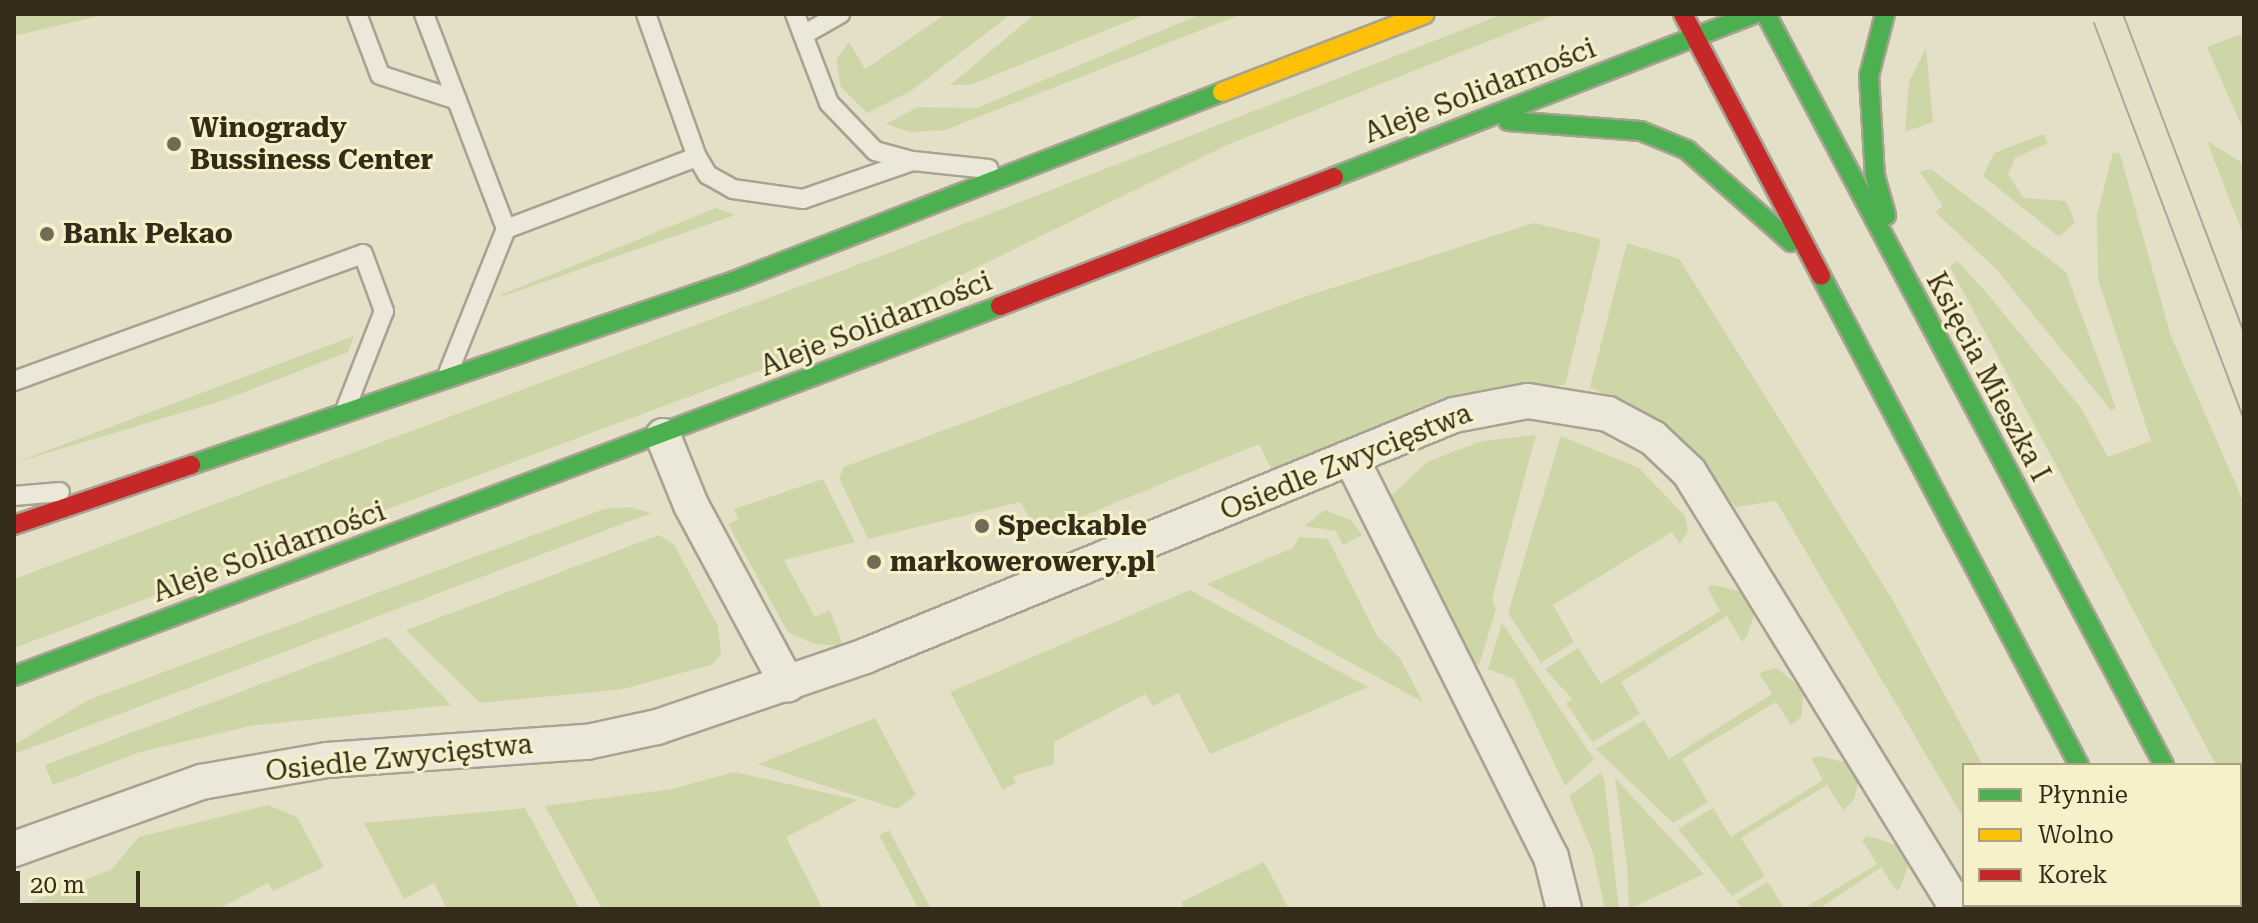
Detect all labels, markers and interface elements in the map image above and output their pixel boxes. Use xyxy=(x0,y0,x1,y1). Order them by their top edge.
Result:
street label: Aleje Solidarności xyxy=(1360,31,1600,151)
place label: Winogrady Bussiness Center xyxy=(190,111,433,177)
marker: Winogrady Bussiness Center xyxy=(165,135,183,153)
place label: Bank Pekao xyxy=(63,217,233,251)
marker: Bank Pekao xyxy=(38,225,56,243)
street label: Aleje Solidarności xyxy=(756,264,996,384)
street label: Księcia Mieszka I xyxy=(1919,267,2057,487)
street label: Osiedle Zwycięstwa xyxy=(1215,396,1477,528)
street label: Aleje Solidarności xyxy=(148,494,390,610)
place label: Speckable xyxy=(998,509,1147,543)
marker: Speckable xyxy=(973,517,991,535)
place label: markowerowery.pl xyxy=(890,545,1155,579)
marker: markowerowery.pl xyxy=(865,553,883,571)
street label: Osiedle Zwycięstwa xyxy=(264,727,534,789)
legend xyxy=(1962,763,2242,907)
text: Płynnie xyxy=(2038,781,2128,809)
text: Wolno xyxy=(2038,821,2114,849)
scale bar xyxy=(20,855,144,905)
text: Korek xyxy=(2038,861,2108,889)
text: 20 m xyxy=(30,871,85,899)

